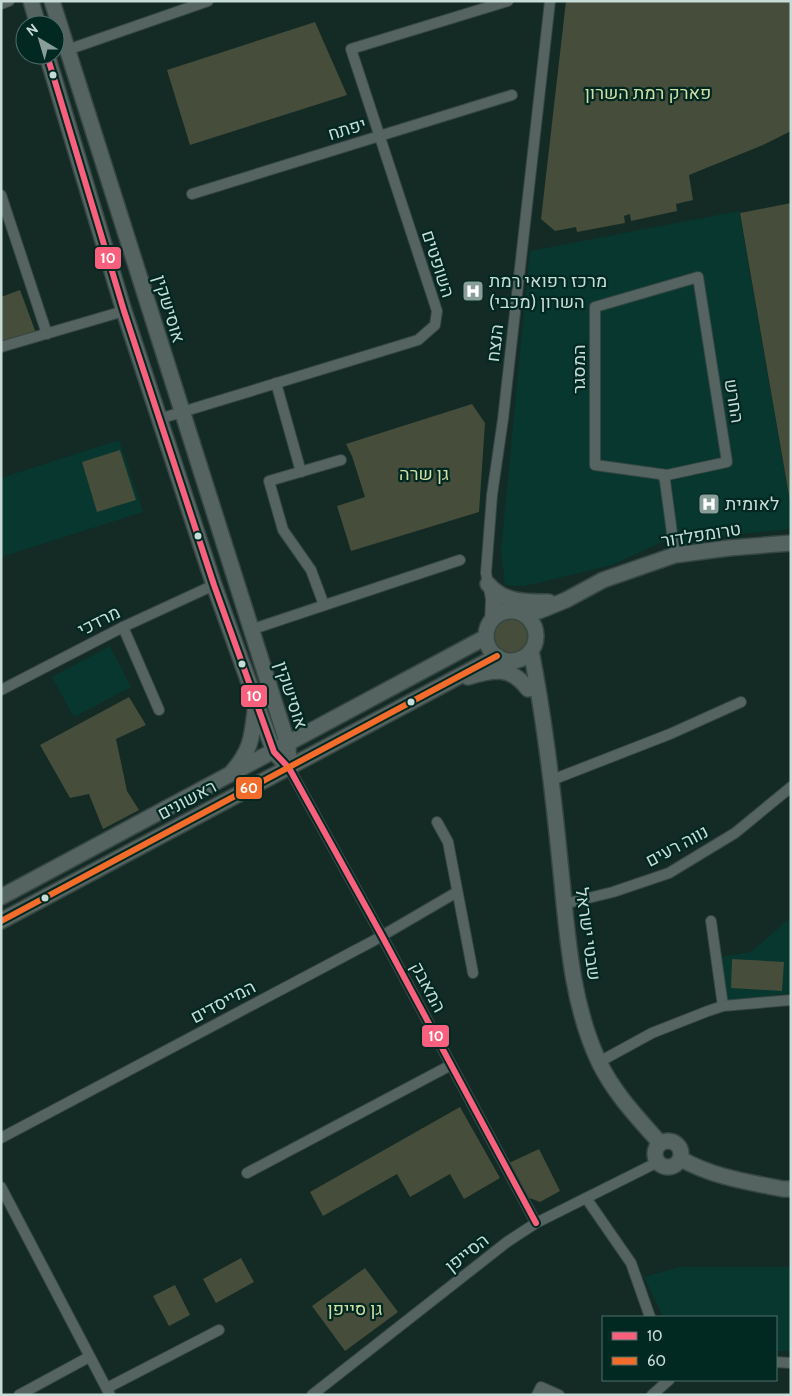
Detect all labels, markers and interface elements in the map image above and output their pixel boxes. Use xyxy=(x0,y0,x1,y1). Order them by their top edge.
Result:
north arrow xyxy=(15,15,65,65)
text: N xyxy=(23,20,41,40)
unlabelled marker xyxy=(48,70,58,80)
park label: פארק רמת השרון xyxy=(585,82,711,104)
street label: יפתח xyxy=(325,113,369,145)
street label: השופטים xyxy=(417,228,459,300)
line badge: 10 xyxy=(94,246,122,270)
text: 10 xyxy=(100,249,116,267)
place label: מרכז רפואי רמת השרון (מכבי) xyxy=(489,270,607,313)
street label: אוסישקין xyxy=(148,272,190,346)
hospital icon: מרכז רפואי רמת השרון (מכבי) xyxy=(461,279,485,303)
street label: הנצח xyxy=(482,323,508,363)
street label: המסגר xyxy=(568,344,590,394)
street label: החרש xyxy=(720,377,748,425)
park label: גן שרה xyxy=(399,463,449,485)
hospital icon: לאומית xyxy=(697,492,721,516)
place label: לאומית xyxy=(725,493,779,515)
street label: טרומפלדור xyxy=(659,518,743,552)
unlabelled marker xyxy=(193,531,203,541)
street label: מרדכי xyxy=(74,601,124,641)
street label: אוסישקין xyxy=(270,658,312,732)
unlabelled marker xyxy=(237,659,247,669)
line badge: 10 xyxy=(240,684,268,708)
text: 10 xyxy=(246,687,262,705)
unlabelled marker xyxy=(406,697,416,707)
street label: ראשונים xyxy=(154,775,220,825)
line badge: 60 xyxy=(235,776,263,800)
text: 60 xyxy=(240,779,258,797)
street label: נווה רעים xyxy=(642,820,712,872)
street label: שבטי ישראל xyxy=(571,886,605,982)
unlabelled marker xyxy=(40,893,50,903)
street label: המאבק xyxy=(406,958,450,1016)
street label: המייסדים xyxy=(187,976,259,1028)
line badge: 10 xyxy=(421,1024,450,1048)
text: 10 xyxy=(428,1027,444,1045)
street label: הסייפן xyxy=(441,1229,493,1277)
park label: גן סייפן xyxy=(328,1298,383,1320)
legend xyxy=(602,1316,777,1381)
text: 10 xyxy=(647,1327,662,1345)
text: 60 xyxy=(647,1352,666,1370)

